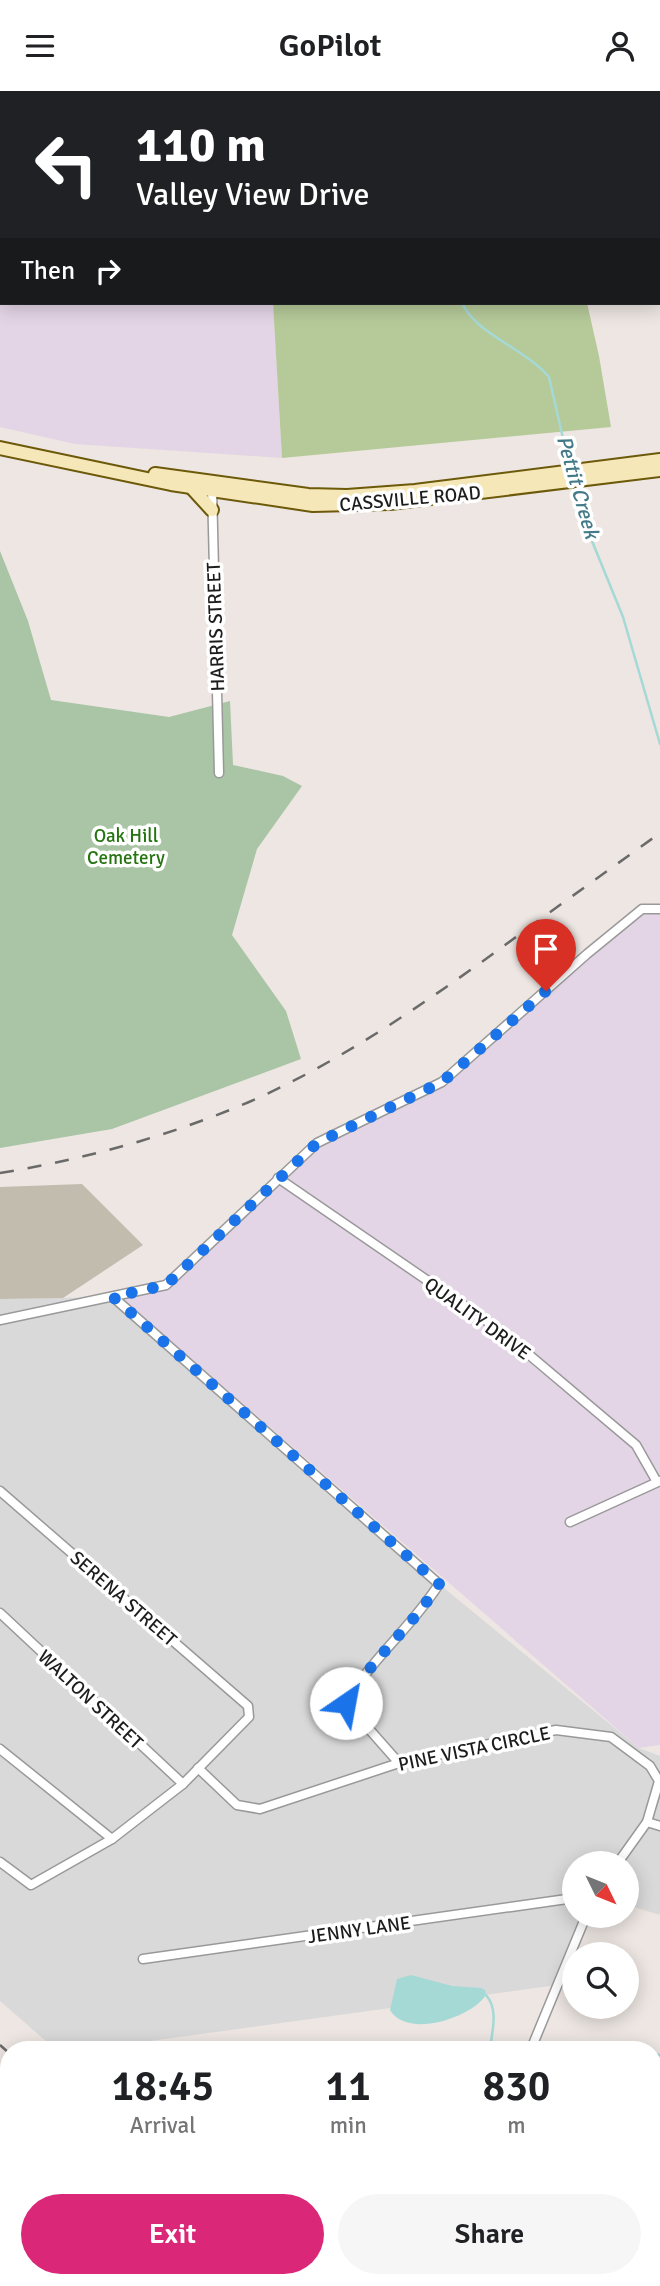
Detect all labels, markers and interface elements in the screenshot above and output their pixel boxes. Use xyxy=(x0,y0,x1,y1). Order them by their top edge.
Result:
text: GoPilot xyxy=(279,26,381,65)
icon: menu xyxy=(21,27,59,65)
icon: person xyxy=(601,27,639,65)
text: 110 m xyxy=(136,115,266,175)
icon: left xyxy=(21,119,112,210)
text: Valley View Drive xyxy=(136,175,370,214)
icon: right xyxy=(89,252,127,290)
text: Then xyxy=(21,255,75,287)
water label: Pettit Creek xyxy=(551,433,606,544)
street label: CASSVILLE ROAD xyxy=(338,481,482,517)
street label: HARRIS STREET xyxy=(202,561,230,692)
park label: Oak Hill Cemetery xyxy=(87,824,165,870)
pin xyxy=(516,919,576,991)
icon: arrive xyxy=(527,930,565,968)
street label: QUALITY DRIVE xyxy=(420,1272,535,1365)
street label: SERENA STREET xyxy=(65,1546,182,1652)
street label: WALTON STREET xyxy=(33,1645,148,1755)
position arrow xyxy=(309,1666,383,1740)
street label: PINE VISTA CIRCLE xyxy=(396,1721,552,1777)
north arrow xyxy=(562,1851,639,1929)
map controls xyxy=(562,1851,639,2019)
street label: JENNY LANE xyxy=(306,1911,412,1949)
button: search xyxy=(562,1942,639,2019)
text: 18:45 xyxy=(112,2061,214,2112)
text: 11 xyxy=(326,2061,371,2112)
text: 830 xyxy=(482,2061,551,2112)
text: Arrival xyxy=(130,2111,196,2140)
text: min xyxy=(330,2111,367,2140)
text: m xyxy=(507,2111,526,2140)
button: Exit xyxy=(21,2194,324,2274)
button: Share xyxy=(338,2194,641,2274)

